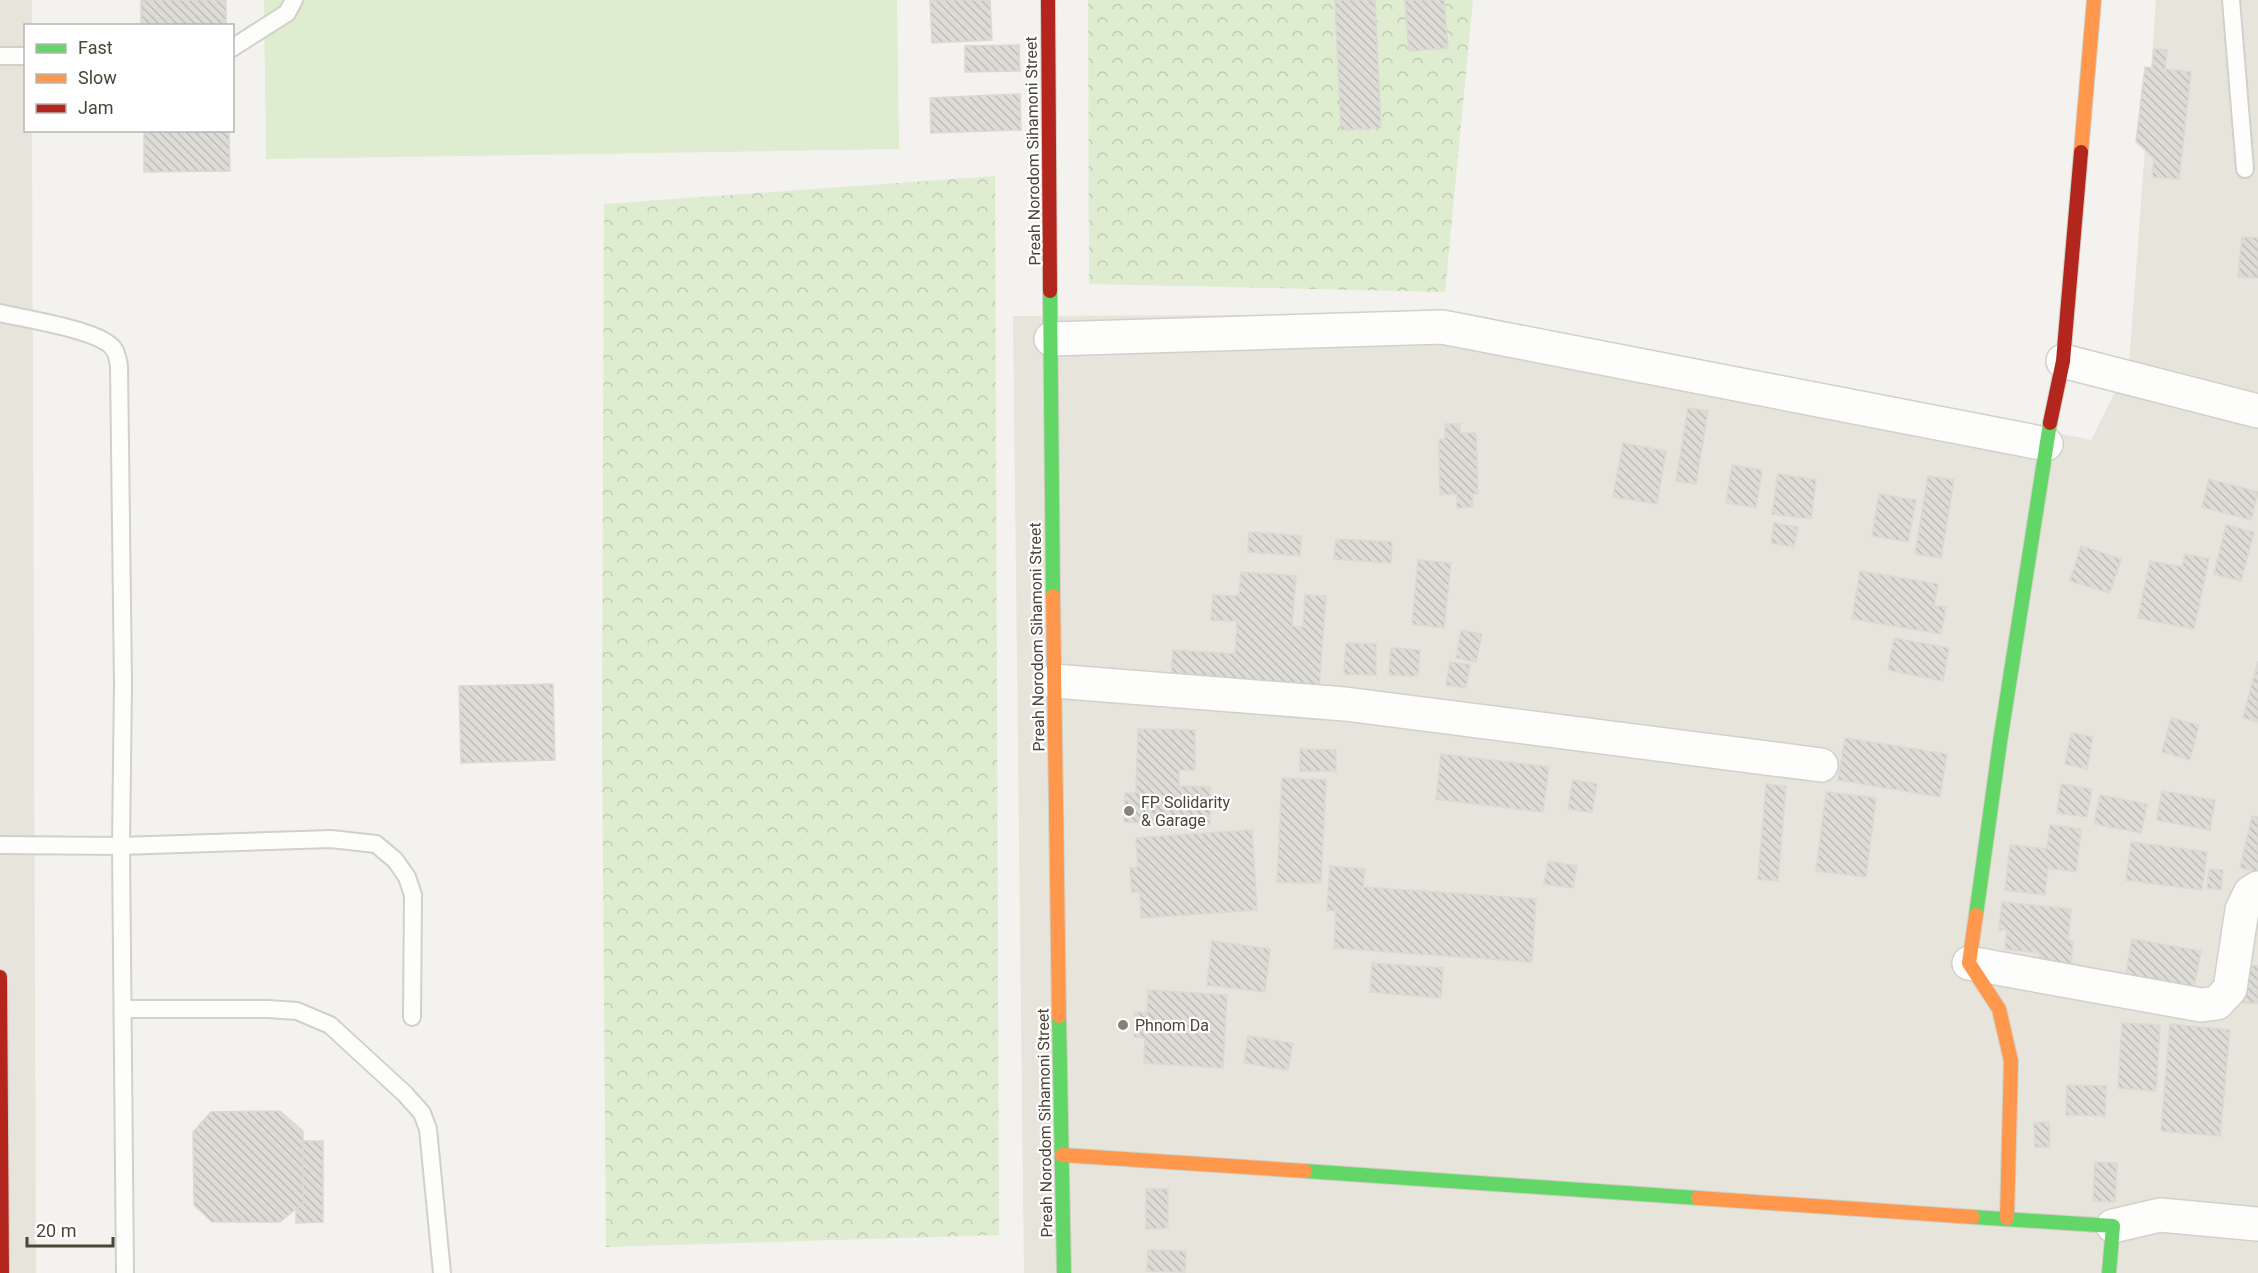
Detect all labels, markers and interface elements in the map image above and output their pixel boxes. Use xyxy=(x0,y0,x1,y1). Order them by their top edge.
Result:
legend xyxy=(24,24,234,132)
street label: Preah Norodom Sihamoni Street xyxy=(1021,36,1045,266)
text: Fast xyxy=(78,37,113,58)
text: Slow xyxy=(78,67,117,88)
text: Jam xyxy=(78,97,114,118)
street label: Preah Norodom Sihamoni Street xyxy=(1025,522,1049,752)
place label: FP Solidarity & Garage xyxy=(1141,793,1231,830)
marker: FP Solidarity & Garage xyxy=(1122,804,1136,818)
street label: Preah Norodom Sihamoni Street xyxy=(1033,1008,1057,1238)
place label: Phnom Da xyxy=(1135,1016,1209,1035)
marker: Phnom Da xyxy=(1116,1018,1130,1032)
scale bar xyxy=(27,1210,112,1248)
text: 20 m xyxy=(36,1220,76,1241)

